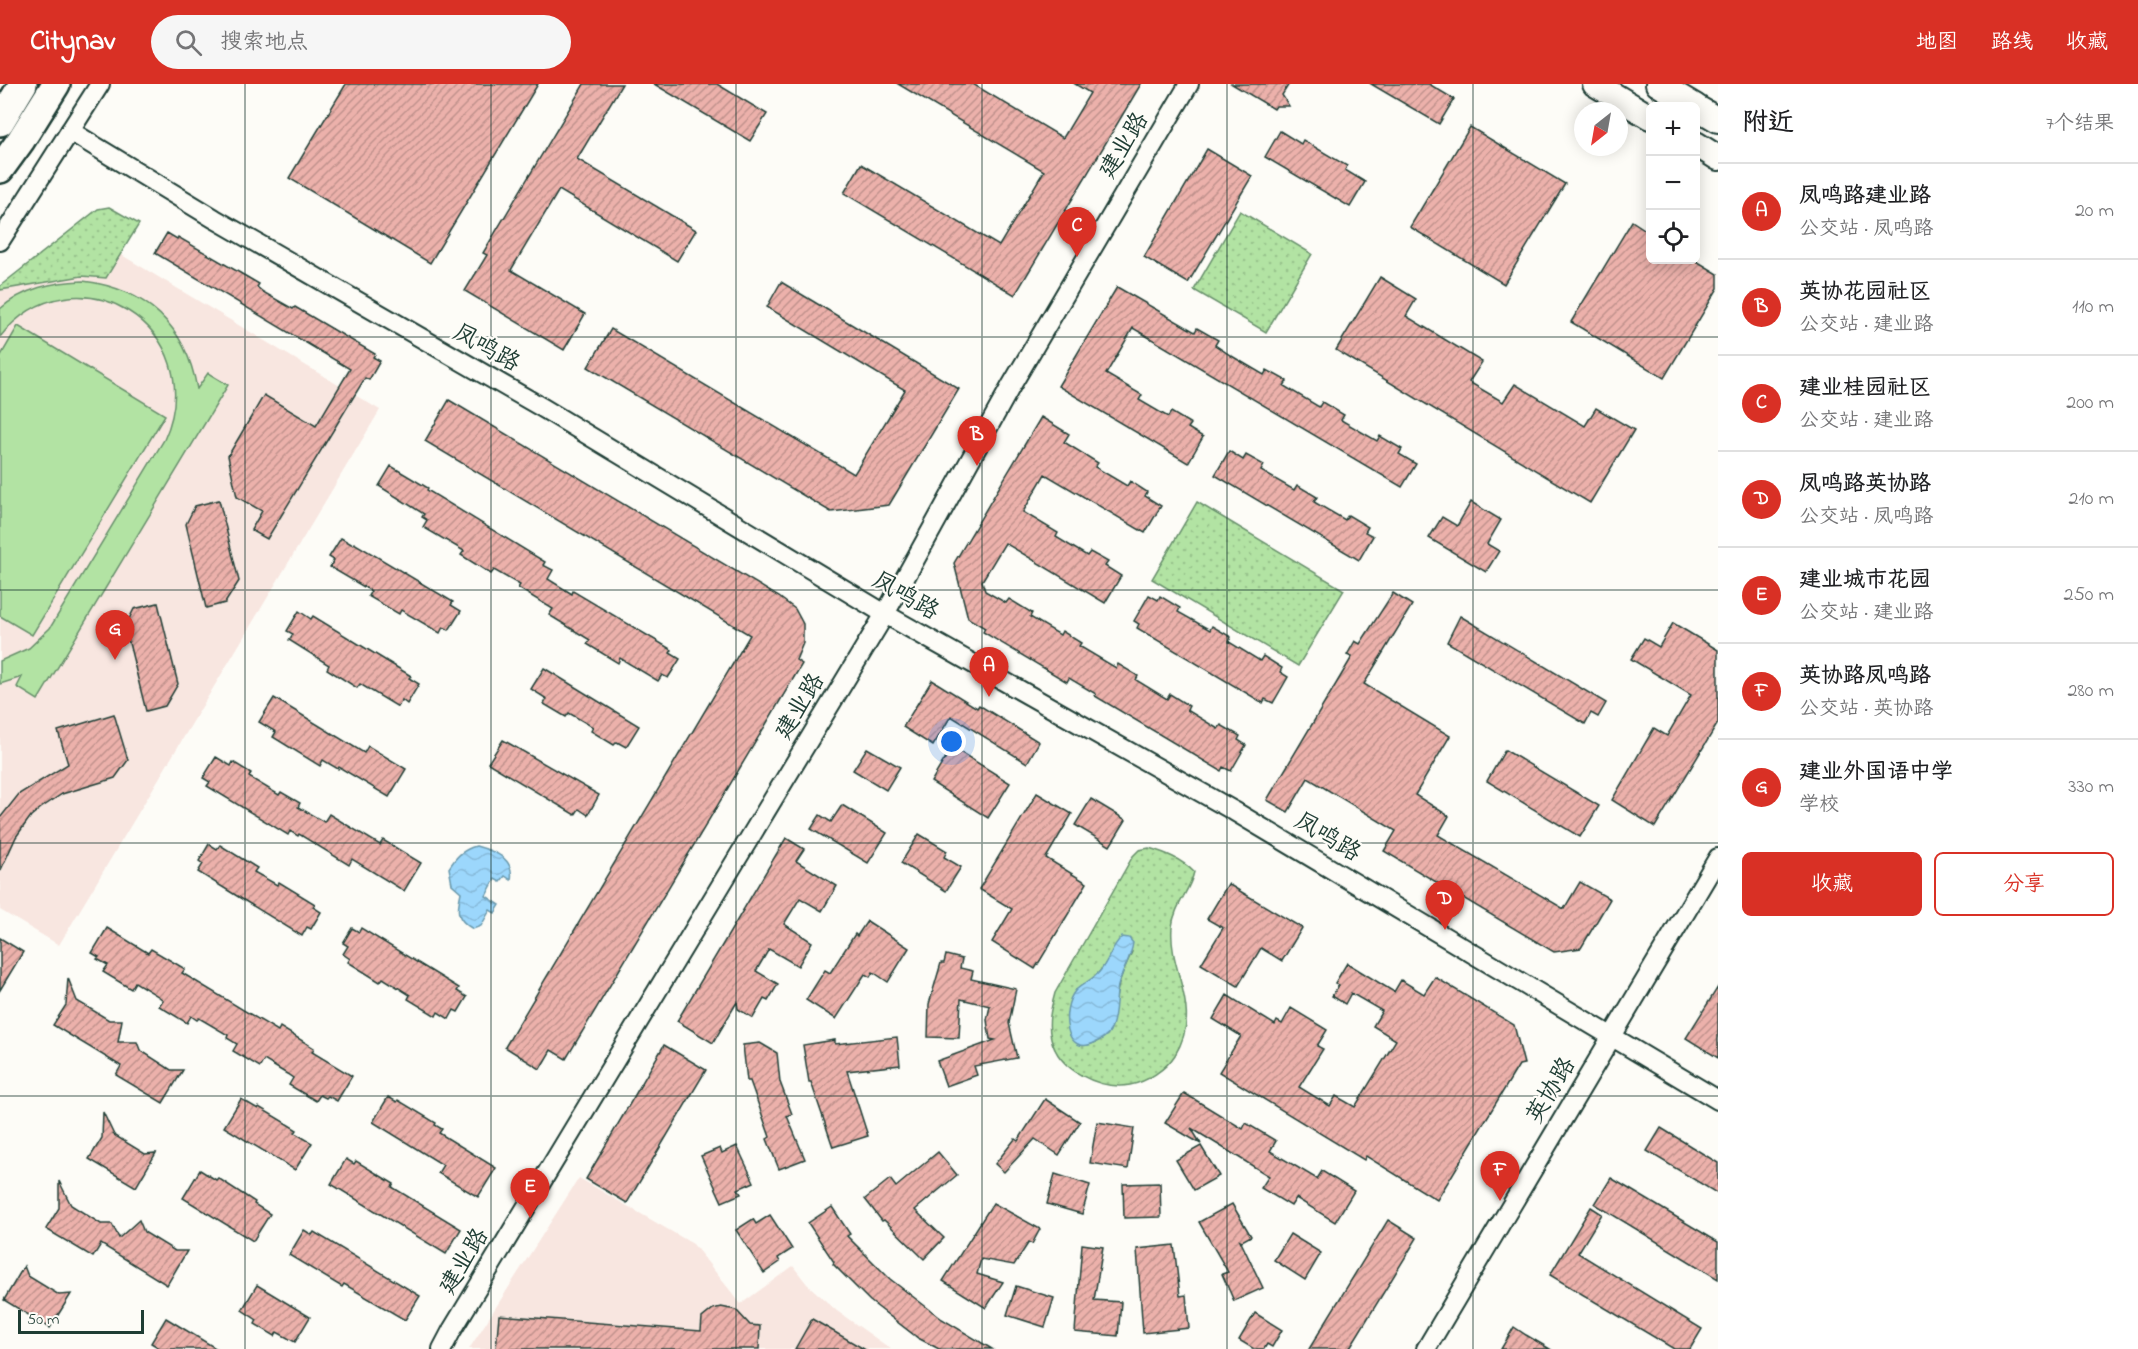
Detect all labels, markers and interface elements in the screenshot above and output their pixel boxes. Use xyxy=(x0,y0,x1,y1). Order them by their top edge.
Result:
search box xyxy=(151,15,571,69)
text: Citynav xyxy=(30,22,115,63)
icon: search xyxy=(172,26,205,59)
text: 搜索地点 xyxy=(220,27,308,59)
text: 地图 xyxy=(1916,28,1958,58)
text: 路线 xyxy=(1991,28,2033,58)
text: 收藏 xyxy=(2066,28,2108,58)
north arrow xyxy=(1574,102,1628,156)
map controls xyxy=(1646,102,1700,264)
button: + xyxy=(1646,102,1700,156)
text: 附近 xyxy=(1742,105,1794,143)
street label: 建业路 xyxy=(1091,106,1159,186)
text: 7个结果 xyxy=(2046,110,2114,139)
button: − xyxy=(1646,156,1700,210)
text: 凤鸣路建业路 xyxy=(1799,181,1931,213)
text: A xyxy=(1755,197,1768,226)
text: 20 m xyxy=(2075,197,2114,226)
pin: C xyxy=(1058,208,1096,257)
button: locate xyxy=(1646,210,1700,264)
text: 公交站 · 凤鸣路 xyxy=(1799,215,1933,244)
text: 英协花园社区 xyxy=(1799,277,1931,309)
text: B xyxy=(1755,293,1768,322)
text: 110 m xyxy=(2072,293,2114,322)
text: 公交站 · 建业路 xyxy=(1799,311,1933,340)
street label: 凤鸣路 xyxy=(446,316,526,382)
text: 建业桂园社区 xyxy=(1799,373,1931,405)
text: C xyxy=(1756,389,1767,418)
text: 200 m xyxy=(2066,389,2114,418)
text: 公交站 · 建业路 xyxy=(1799,407,1933,436)
pin: B xyxy=(958,416,996,466)
text: 凤鸣路英协路 xyxy=(1799,469,1931,501)
text: D xyxy=(1754,485,1769,514)
text: 210 m xyxy=(2069,485,2114,514)
text: 公交站 · 凤鸣路 xyxy=(1799,503,1933,532)
street label: 凤鸣路 xyxy=(865,564,945,630)
text: 建业城市花园 xyxy=(1799,565,1931,597)
text: E xyxy=(1755,581,1768,610)
text: 250 m xyxy=(2063,581,2114,610)
text: 公交站 · 建业路 xyxy=(1799,599,1933,628)
pin: G xyxy=(96,610,134,660)
pin: A xyxy=(970,648,1008,697)
text: 英协路凤鸣路 xyxy=(1799,661,1931,693)
street label: 建业路 xyxy=(767,667,835,747)
text: F xyxy=(1755,677,1768,706)
text: 280 m xyxy=(2067,677,2114,706)
text: 公交站 · 英协路 xyxy=(1799,695,1933,724)
your location xyxy=(937,727,966,756)
text: 建业外国语中学 xyxy=(1799,757,1953,789)
text: G xyxy=(1755,773,1768,802)
text: 330 m xyxy=(2068,773,2114,802)
text: 学校 xyxy=(1799,791,1839,820)
street label: 凤鸣路 xyxy=(1287,804,1367,872)
button: 收藏 xyxy=(1742,852,1922,916)
button: 分享 xyxy=(1934,852,2114,916)
pin: D xyxy=(1426,880,1464,930)
street label: 英协路 xyxy=(1518,1051,1586,1131)
pin: F xyxy=(1480,1152,1520,1201)
pin: E xyxy=(510,1168,550,1218)
street label: 建业路 xyxy=(431,1222,499,1302)
scale bar xyxy=(18,1307,144,1334)
text: 50 m xyxy=(27,1308,59,1332)

